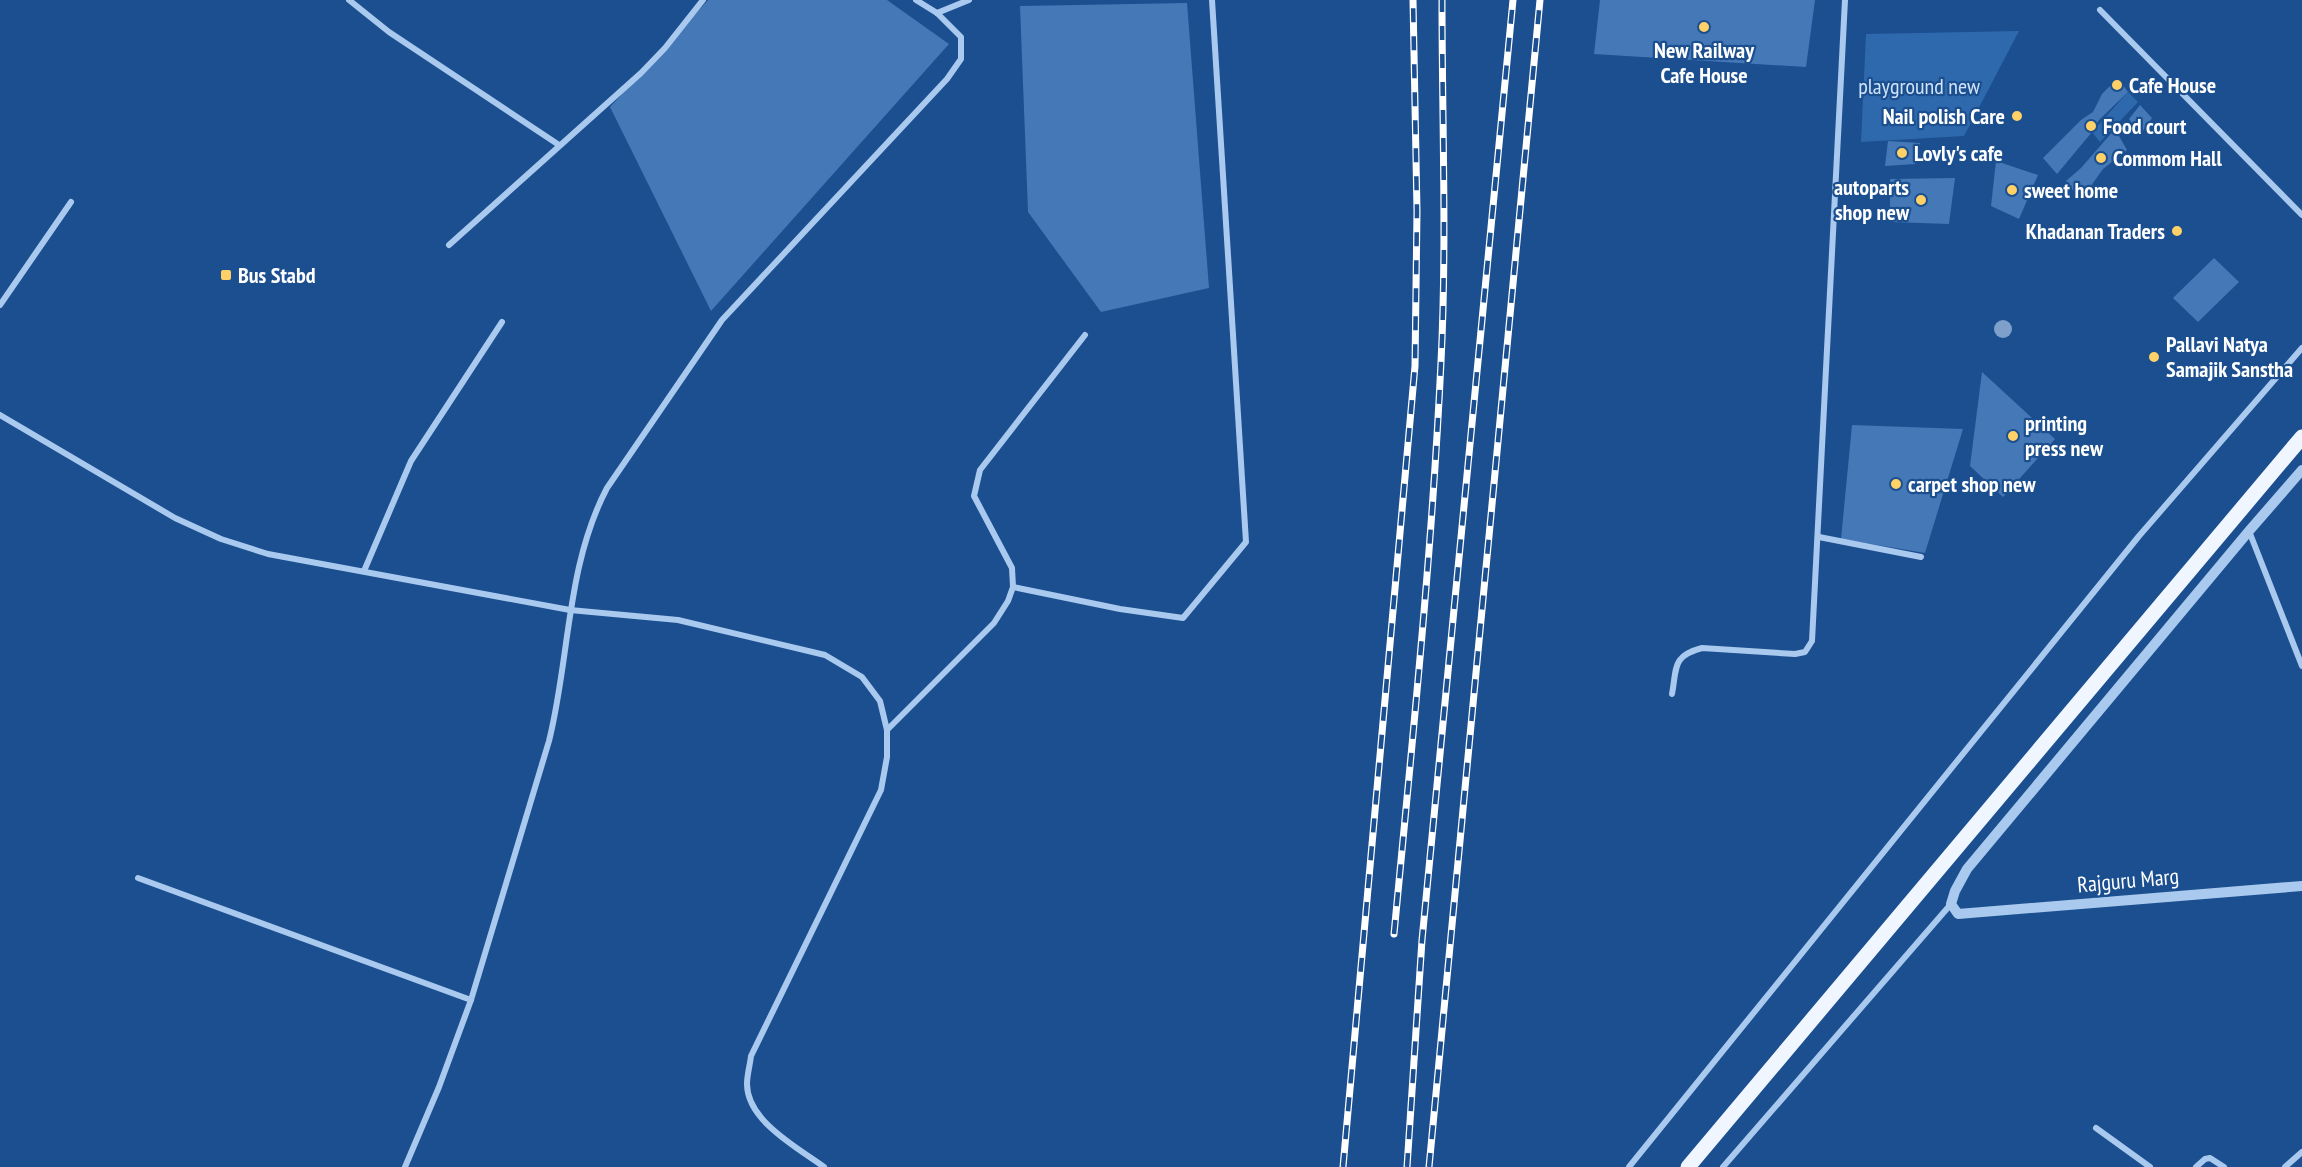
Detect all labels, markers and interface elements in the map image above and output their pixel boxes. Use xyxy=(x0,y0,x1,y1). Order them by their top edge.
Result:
marker: New Railway Cafe House xyxy=(1697,20,1711,34)
place label: New Railway Cafe House xyxy=(1654,36,1755,89)
place label: Cafe House xyxy=(2129,71,2216,99)
park label: playground new xyxy=(1858,72,1980,100)
marker: Cafe House xyxy=(2110,78,2124,92)
place label: Nail polish Care xyxy=(1883,102,2005,130)
marker: Nail polish Care xyxy=(2010,109,2024,123)
place label: Food court xyxy=(2103,112,2187,140)
marker: Food court xyxy=(2084,119,2098,133)
place label: Lovly's cafe xyxy=(1914,139,2003,167)
place label: Commom Hall xyxy=(2113,144,2222,172)
marker: Lovly's cafe xyxy=(1895,146,1909,160)
marker: Commom Hall xyxy=(2094,151,2108,165)
place label: autoparts shop new xyxy=(1834,173,1910,226)
place label: sweet home xyxy=(2024,176,2118,204)
marker: sweet home xyxy=(2005,183,2019,197)
marker: autoparts shop new xyxy=(1914,193,1928,207)
place label: Khadanan Traders xyxy=(2026,217,2165,245)
marker: Khadanan Traders xyxy=(2170,224,2184,238)
place label: Bus Stabd xyxy=(238,261,316,289)
marker: Bus Stabd xyxy=(219,268,233,282)
place label: Pallavi Natya Samajik Sanstha xyxy=(2166,330,2293,383)
marker: Pallavi Natya Samajik Sanstha xyxy=(2147,350,2161,364)
place label: printing press new xyxy=(2025,409,2104,462)
marker: printing press new xyxy=(2006,429,2020,443)
place label: carpet shop new xyxy=(1908,470,2036,498)
marker: carpet shop new xyxy=(1889,477,1903,491)
street label: Rajguru Marg xyxy=(2076,862,2180,898)

